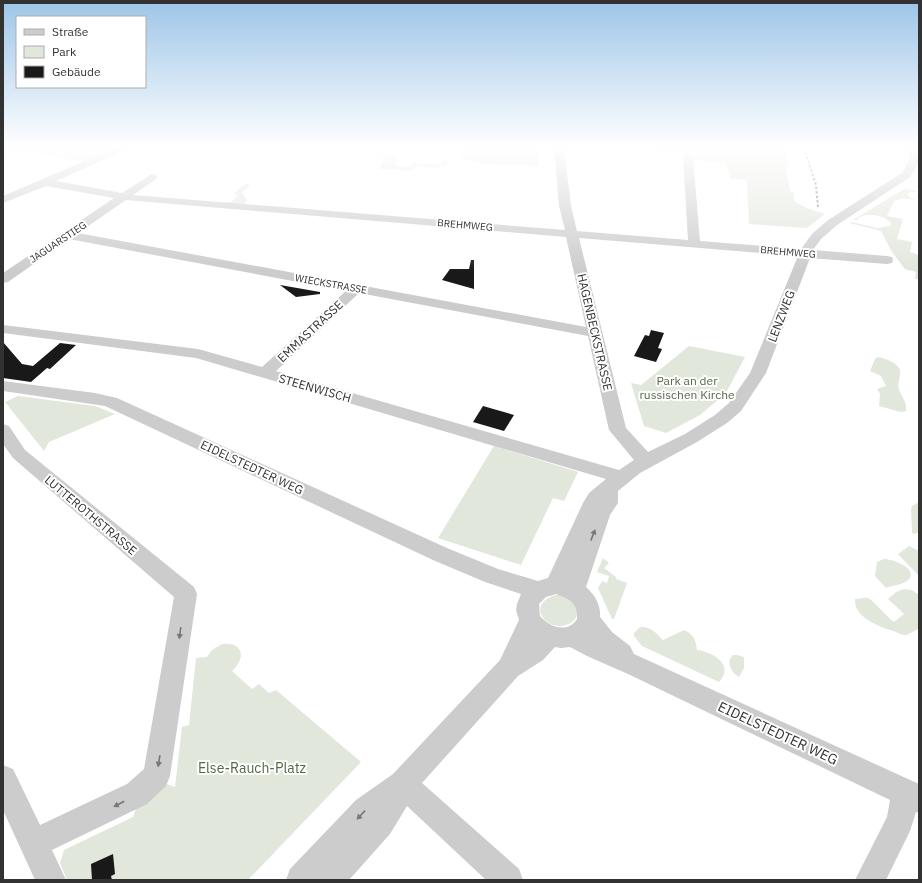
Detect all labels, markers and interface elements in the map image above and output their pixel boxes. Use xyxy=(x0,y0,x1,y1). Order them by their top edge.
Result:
legend xyxy=(16,16,146,88)
text: Straße xyxy=(52,24,89,39)
text: Park xyxy=(52,44,77,59)
text: Gebäude xyxy=(52,64,101,79)
street label: BREHMWEG xyxy=(437,216,493,234)
street label: JAGUARSTIEG xyxy=(27,218,89,266)
street label: BREHMWEG xyxy=(760,243,816,261)
street label: WIECKSTRASSE xyxy=(294,271,368,297)
street label: HAGENBECKSTRASSE xyxy=(574,272,616,392)
street label: LENZWEG xyxy=(764,288,798,344)
street label: EMMASTRASSE xyxy=(274,297,346,365)
street label: STEENWISCH xyxy=(277,371,353,405)
park label: Park an der russischen Kirche xyxy=(639,373,735,402)
street label: EIDELSTEDTER WEG xyxy=(198,437,306,497)
street label: LUTTEROTHSTRASSE xyxy=(42,472,140,558)
one-way arrow xyxy=(590,529,596,541)
one-way arrow xyxy=(177,627,183,639)
street label: EIDELSTEDTER WEG xyxy=(715,697,841,769)
one-way arrow xyxy=(156,755,162,767)
park label: Else-Rauch-Platz xyxy=(198,759,307,777)
one-way arrow xyxy=(113,801,125,807)
one-way arrow xyxy=(356,810,366,820)

